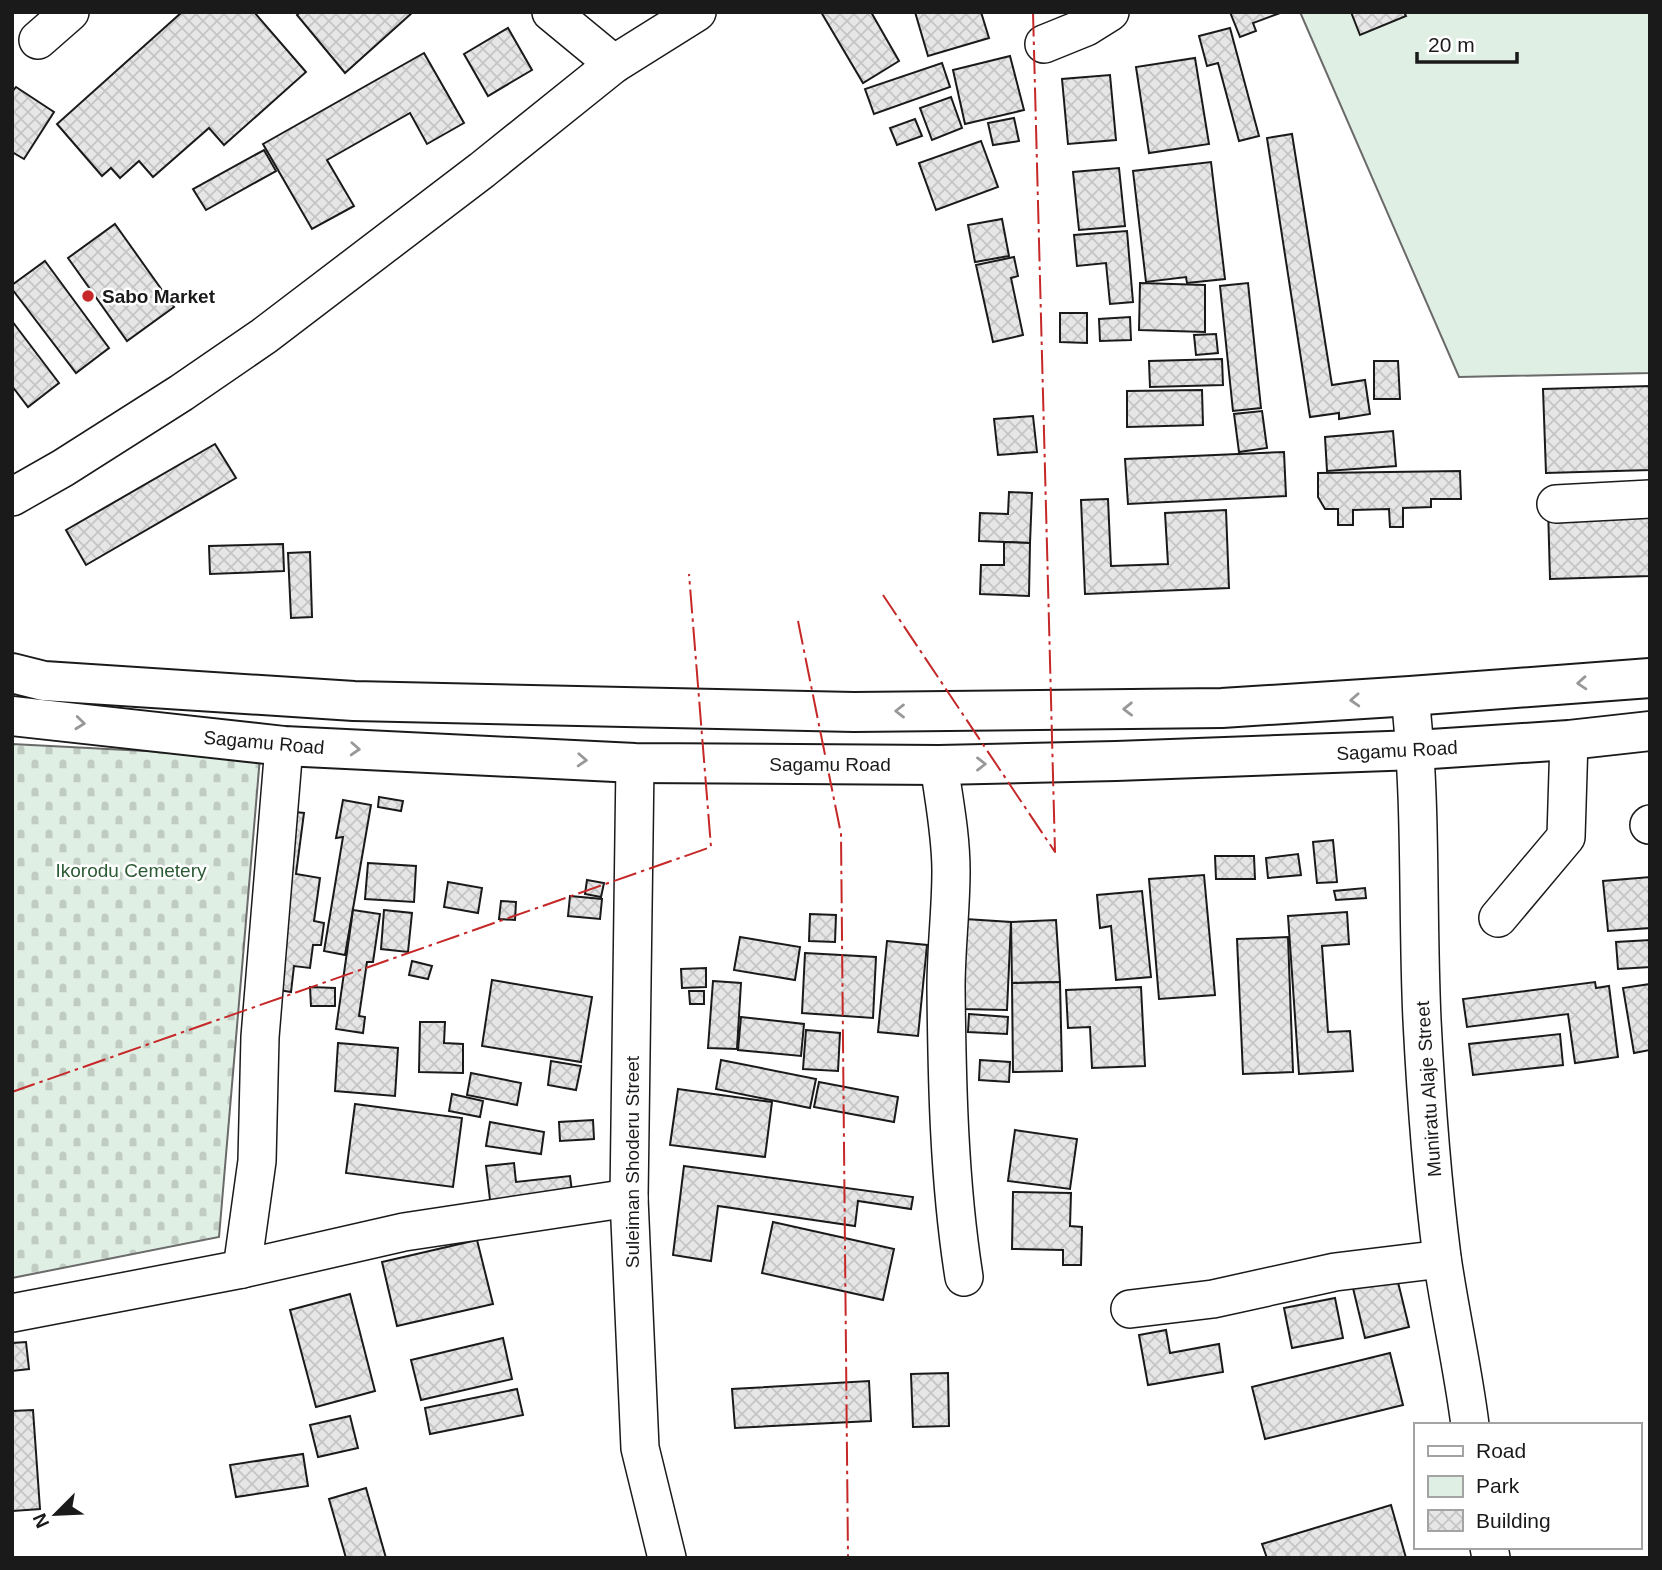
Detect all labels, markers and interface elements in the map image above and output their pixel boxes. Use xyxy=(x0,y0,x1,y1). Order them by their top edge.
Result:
scale bar xyxy=(1417,21,1517,65)
text: 20 m xyxy=(1428,33,1475,56)
place label: Sabo Market xyxy=(102,286,216,307)
marker: Sabo Market xyxy=(80,288,96,304)
one-way arrow xyxy=(1576,675,1587,690)
one-way arrow xyxy=(1349,692,1360,707)
one-way arrow xyxy=(1122,701,1132,717)
one-way arrow xyxy=(894,703,905,719)
one-way arrow xyxy=(75,715,86,730)
street label: Sagamu Road xyxy=(203,727,325,758)
street label: Sagamu Road xyxy=(1336,737,1458,764)
one-way arrow xyxy=(350,742,361,757)
one-way arrow xyxy=(577,753,588,768)
street label: Sagamu Road xyxy=(769,754,891,775)
one-way arrow xyxy=(977,756,987,772)
park label: Ikorodu Cemetery xyxy=(55,860,207,881)
street label: Muniratu Alaje Street xyxy=(1412,1000,1445,1178)
street label: Suleiman Shoderu Street xyxy=(622,1055,643,1268)
legend xyxy=(1414,1423,1641,1549)
text: Road xyxy=(1476,1439,1526,1462)
text: Park xyxy=(1476,1474,1520,1497)
north arrow xyxy=(21,1479,91,1549)
text: Building xyxy=(1476,1509,1551,1532)
text: N xyxy=(29,1510,53,1531)

